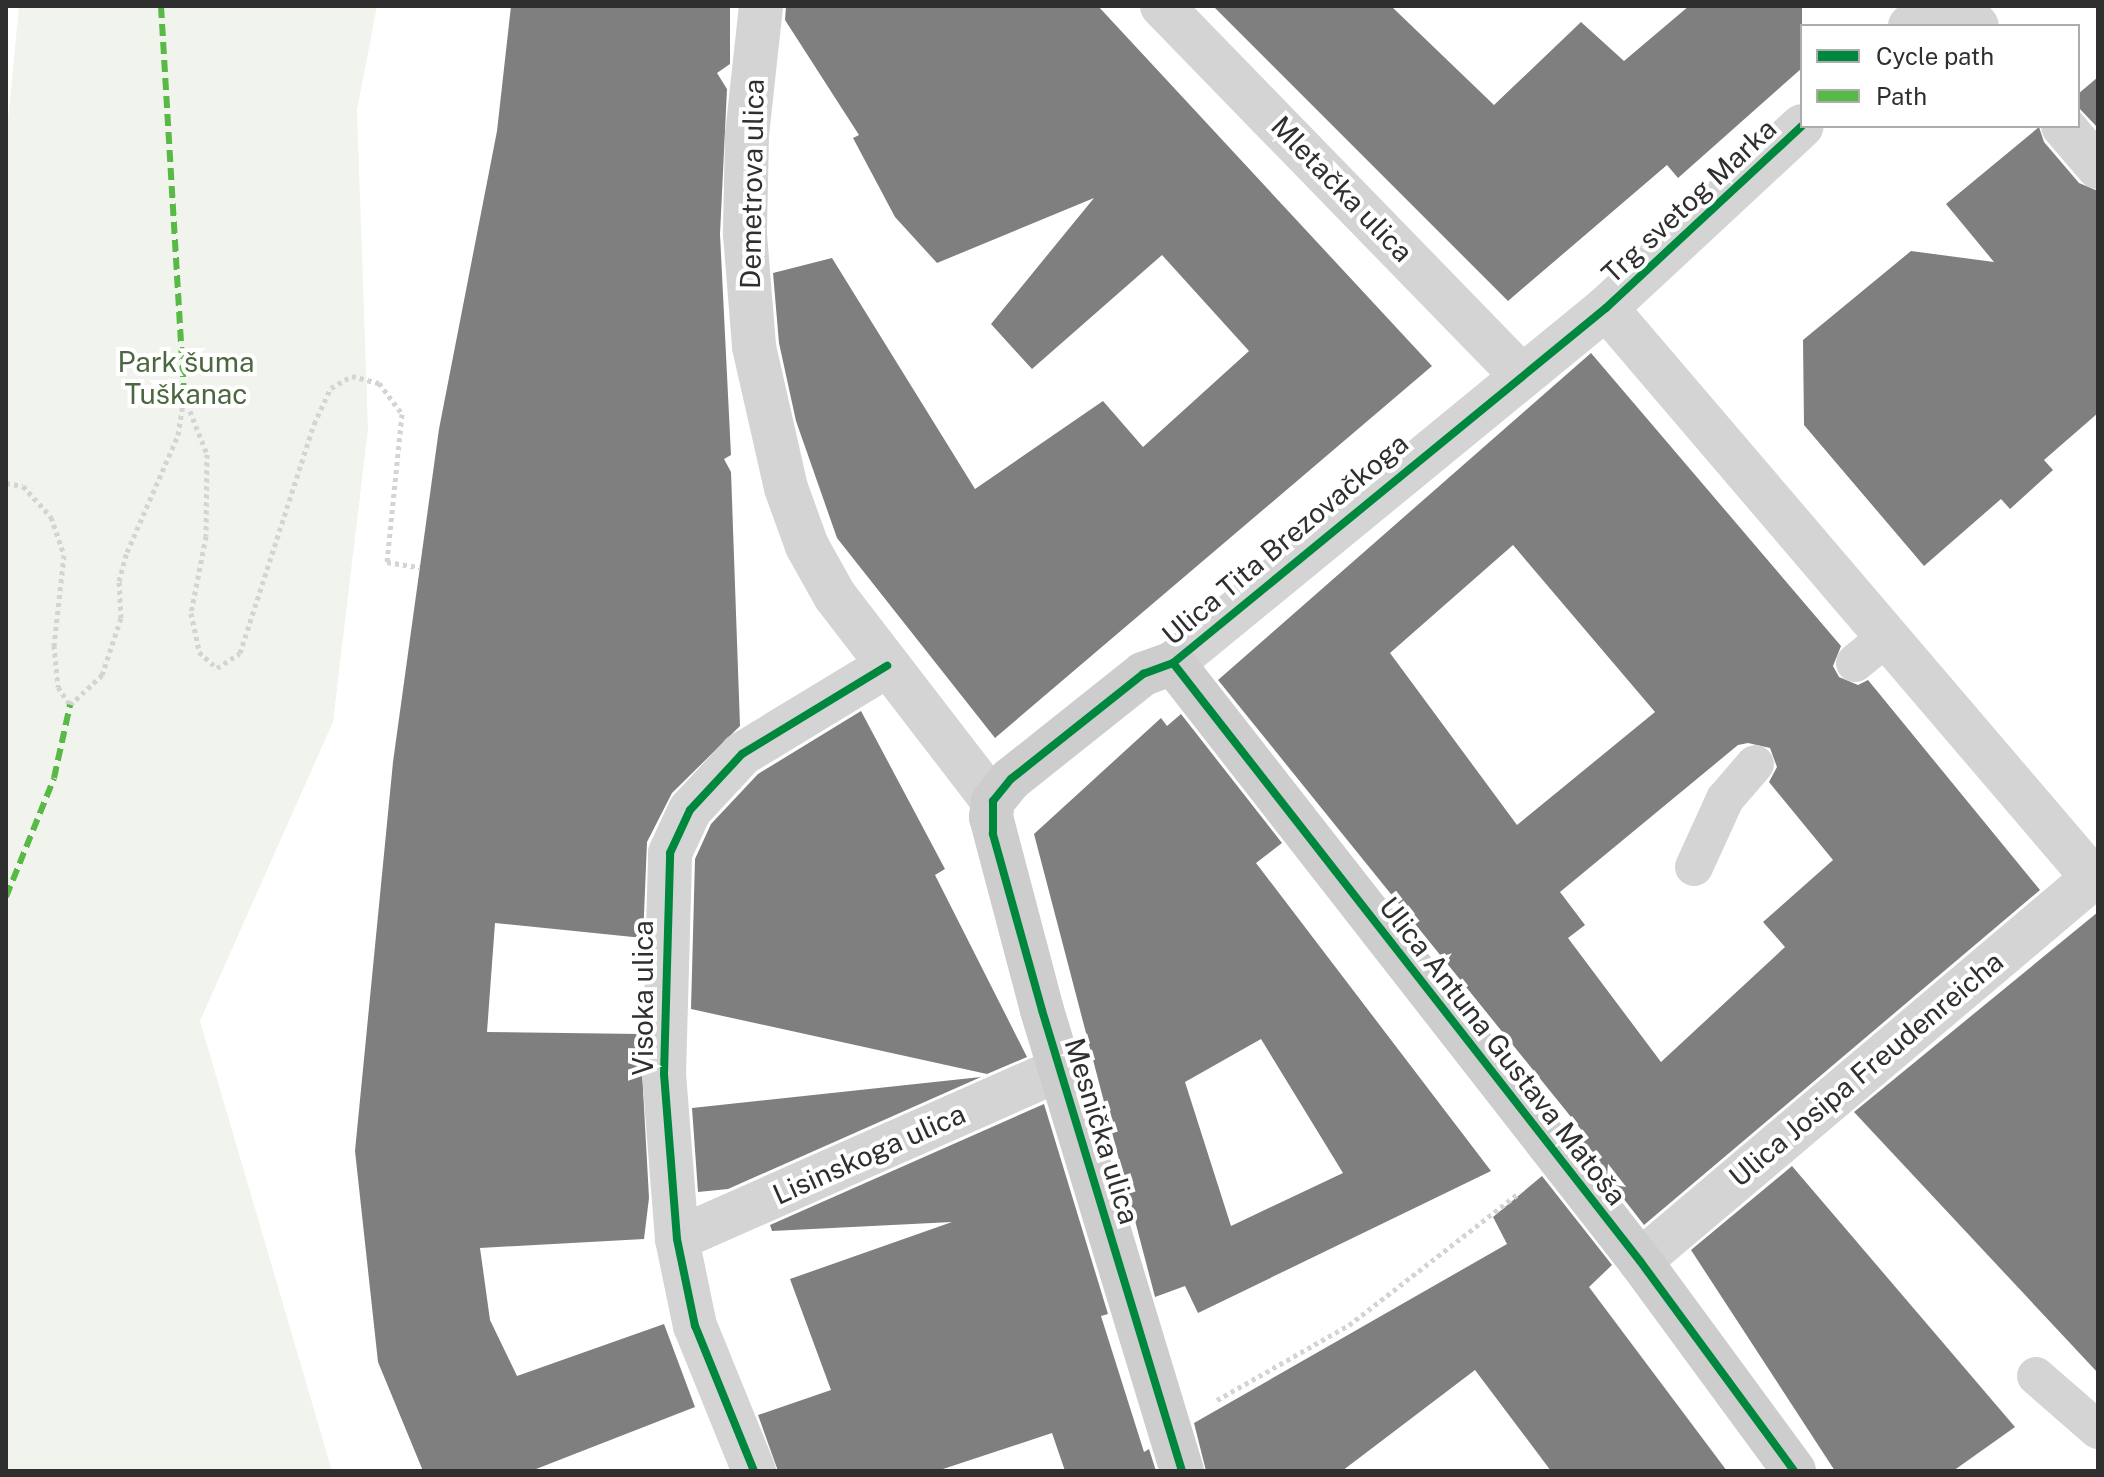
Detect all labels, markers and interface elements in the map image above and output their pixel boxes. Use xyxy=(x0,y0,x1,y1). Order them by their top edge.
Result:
legend xyxy=(1800,24,2080,128)
text: Cycle path xyxy=(1876,42,1994,70)
street label: Demetrova ulica xyxy=(733,79,771,289)
text: Path xyxy=(1876,82,1927,110)
street label: Mletačka ulica xyxy=(1264,109,1420,269)
street label: Trg svetog Marka xyxy=(1595,112,1783,290)
park label: Park šuma Tuškanac xyxy=(118,345,254,411)
street label: Ulica Tita Brezovačkoga xyxy=(1155,426,1415,652)
street label: Ulica Antuna Gustava Matoša xyxy=(1372,890,1634,1212)
street label: Visoka ulica xyxy=(626,920,660,1076)
street label: Ulica Josipa Freudenreicha xyxy=(1722,945,2010,1193)
street label: Mesnička ulica xyxy=(1058,1034,1146,1228)
street label: Lisinskoga ulica xyxy=(768,1097,970,1211)

